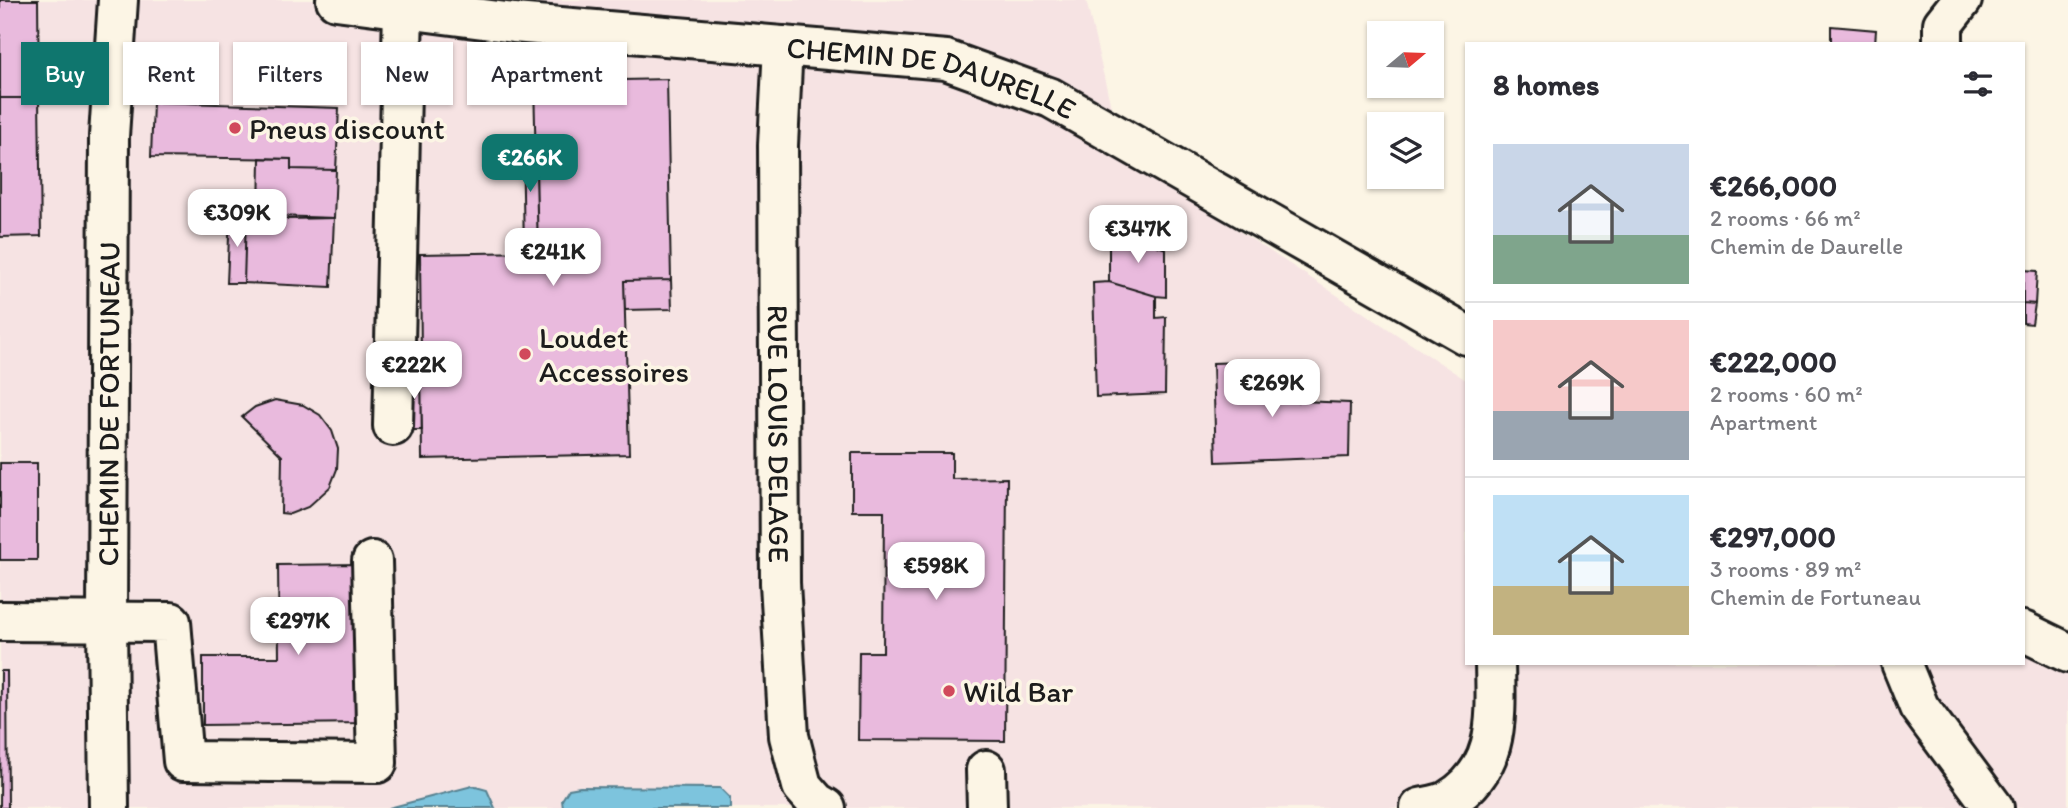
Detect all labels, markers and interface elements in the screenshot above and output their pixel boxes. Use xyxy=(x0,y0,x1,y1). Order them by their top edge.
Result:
north arrow xyxy=(1367,21,1444,98)
map controls xyxy=(1367,21,1444,189)
street label: CHEMIN DE DAURELLE xyxy=(785,28,1083,127)
chip: Buy xyxy=(21,42,109,105)
chip: Rent xyxy=(123,42,219,105)
chip: Filters xyxy=(233,42,347,105)
chip: New xyxy=(361,42,453,105)
chip: Apartment xyxy=(467,42,627,105)
icon: filters xyxy=(1959,65,1997,103)
text: 8 homes xyxy=(1493,66,1600,103)
place label: Pneus discount xyxy=(249,110,445,147)
button: layers xyxy=(1367,112,1444,189)
marker: Pneus discount xyxy=(227,120,243,136)
pin: €266K xyxy=(481,134,579,194)
text: €266K xyxy=(498,143,562,171)
text: €266,000 xyxy=(1710,167,1837,204)
icon: home xyxy=(1549,172,1633,256)
pin: €309K xyxy=(188,190,286,249)
text: €309K xyxy=(204,198,270,226)
text: 2 rooms · 66 m² xyxy=(1710,204,1861,232)
pin: €347K xyxy=(1089,205,1187,265)
text: €347K xyxy=(1105,214,1171,242)
pin: €241K xyxy=(504,229,602,288)
text: Chemin de Daurelle xyxy=(1710,232,1903,260)
text: €241K xyxy=(521,237,585,265)
street label: CHEMIN DE FORTUNEAU xyxy=(89,241,127,567)
street label: RUE LOUIS DELAGE xyxy=(760,305,798,563)
place label: Loudet Accessoires xyxy=(539,319,689,390)
pin: €222K xyxy=(365,342,463,401)
text: €222,000 xyxy=(1710,343,1837,380)
marker: Loudet Accessoires xyxy=(517,346,533,362)
icon: home xyxy=(1549,348,1633,432)
text: €222K xyxy=(382,350,446,378)
pin: €269K xyxy=(1223,360,1321,419)
text: €269K xyxy=(1240,368,1304,396)
text: 2 rooms · 60 m² xyxy=(1710,380,1863,408)
text: Apartment xyxy=(1710,408,1817,436)
text: €297,000 xyxy=(1710,518,1836,555)
icon: home xyxy=(1549,523,1633,607)
pin: €598K xyxy=(887,542,985,602)
text: €598K xyxy=(904,551,968,579)
text: 3 rooms · 89 m² xyxy=(1710,555,1861,583)
text: Chemin de Fortuneau xyxy=(1710,583,1921,611)
pin: €297K xyxy=(249,598,347,657)
text: €297K xyxy=(266,606,330,634)
place label: Wild Bar xyxy=(963,673,1073,710)
marker: Wild Bar xyxy=(941,683,957,699)

